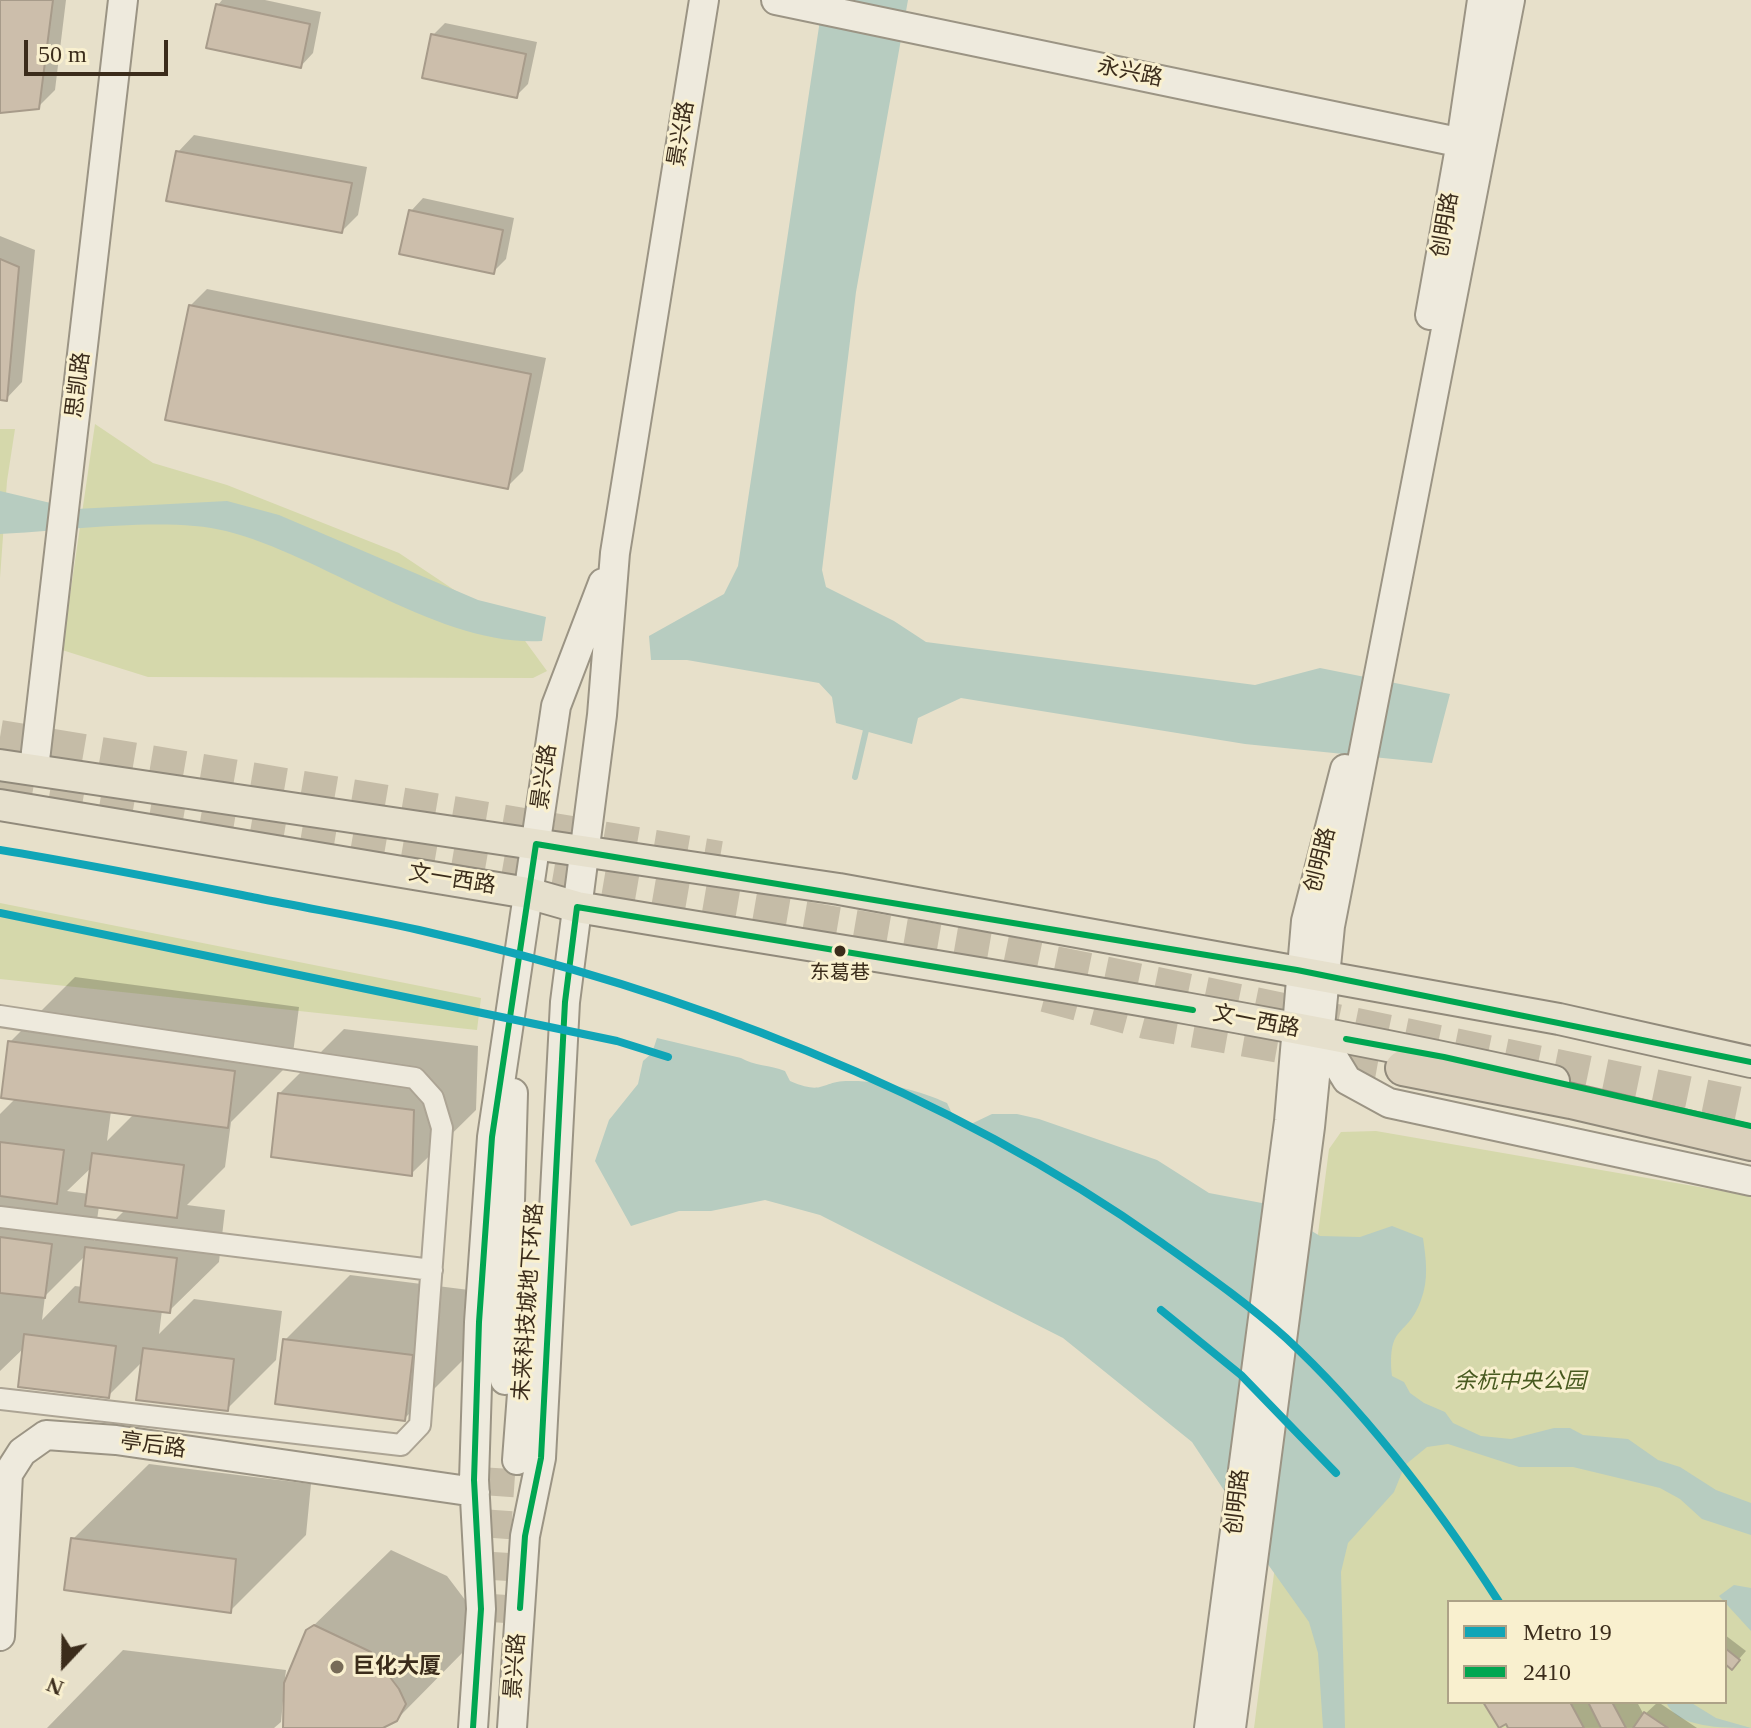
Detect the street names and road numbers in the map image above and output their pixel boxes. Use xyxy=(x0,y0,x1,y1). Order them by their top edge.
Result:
street label: 永兴路 xyxy=(1095,53,1165,93)
street label: 景兴路 xyxy=(664,99,700,169)
street label: 创明路 xyxy=(1427,190,1465,260)
street label: 思凯路 xyxy=(62,351,96,419)
street label: 景兴路 xyxy=(527,742,563,812)
street label: 创明路 xyxy=(1300,825,1342,895)
street label: 文一西路 xyxy=(406,860,498,900)
street label: 文一西路 xyxy=(1210,1001,1302,1043)
street label: 未来科技城地下环路 xyxy=(509,1202,549,1402)
street label: 亭后路 xyxy=(118,1428,188,1464)
street label: 创明路 xyxy=(1221,1468,1255,1536)
street label: 景兴路 xyxy=(501,1632,531,1700)

